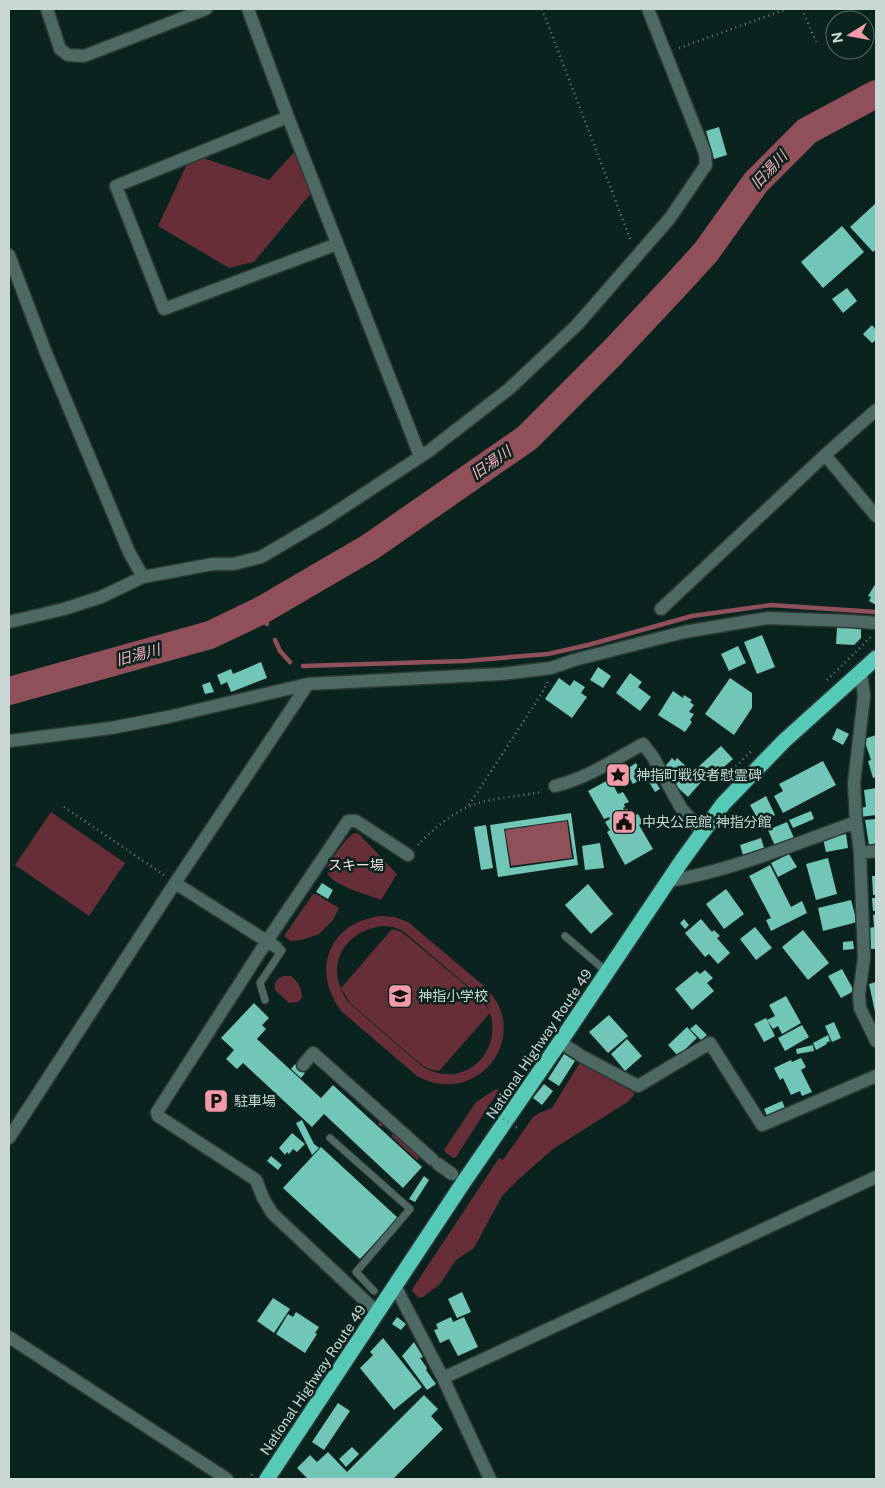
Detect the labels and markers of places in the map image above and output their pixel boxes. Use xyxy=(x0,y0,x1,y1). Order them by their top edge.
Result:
place icon: 神指町戦役者慰霊碑 xyxy=(605,762,631,788)
place label: 神指町戦役者慰霊碑 xyxy=(636,767,762,783)
public building icon: 中央公民館 神指分館 xyxy=(611,809,637,835)
place label: 中央公民館 神指分館 xyxy=(642,814,771,830)
school or university icon: 神指小学校 xyxy=(387,983,413,1009)
place label: 神指小学校 xyxy=(418,988,488,1004)
parking icon: 駐車場 xyxy=(203,1088,229,1114)
place label: 駐車場 xyxy=(234,1093,276,1109)

